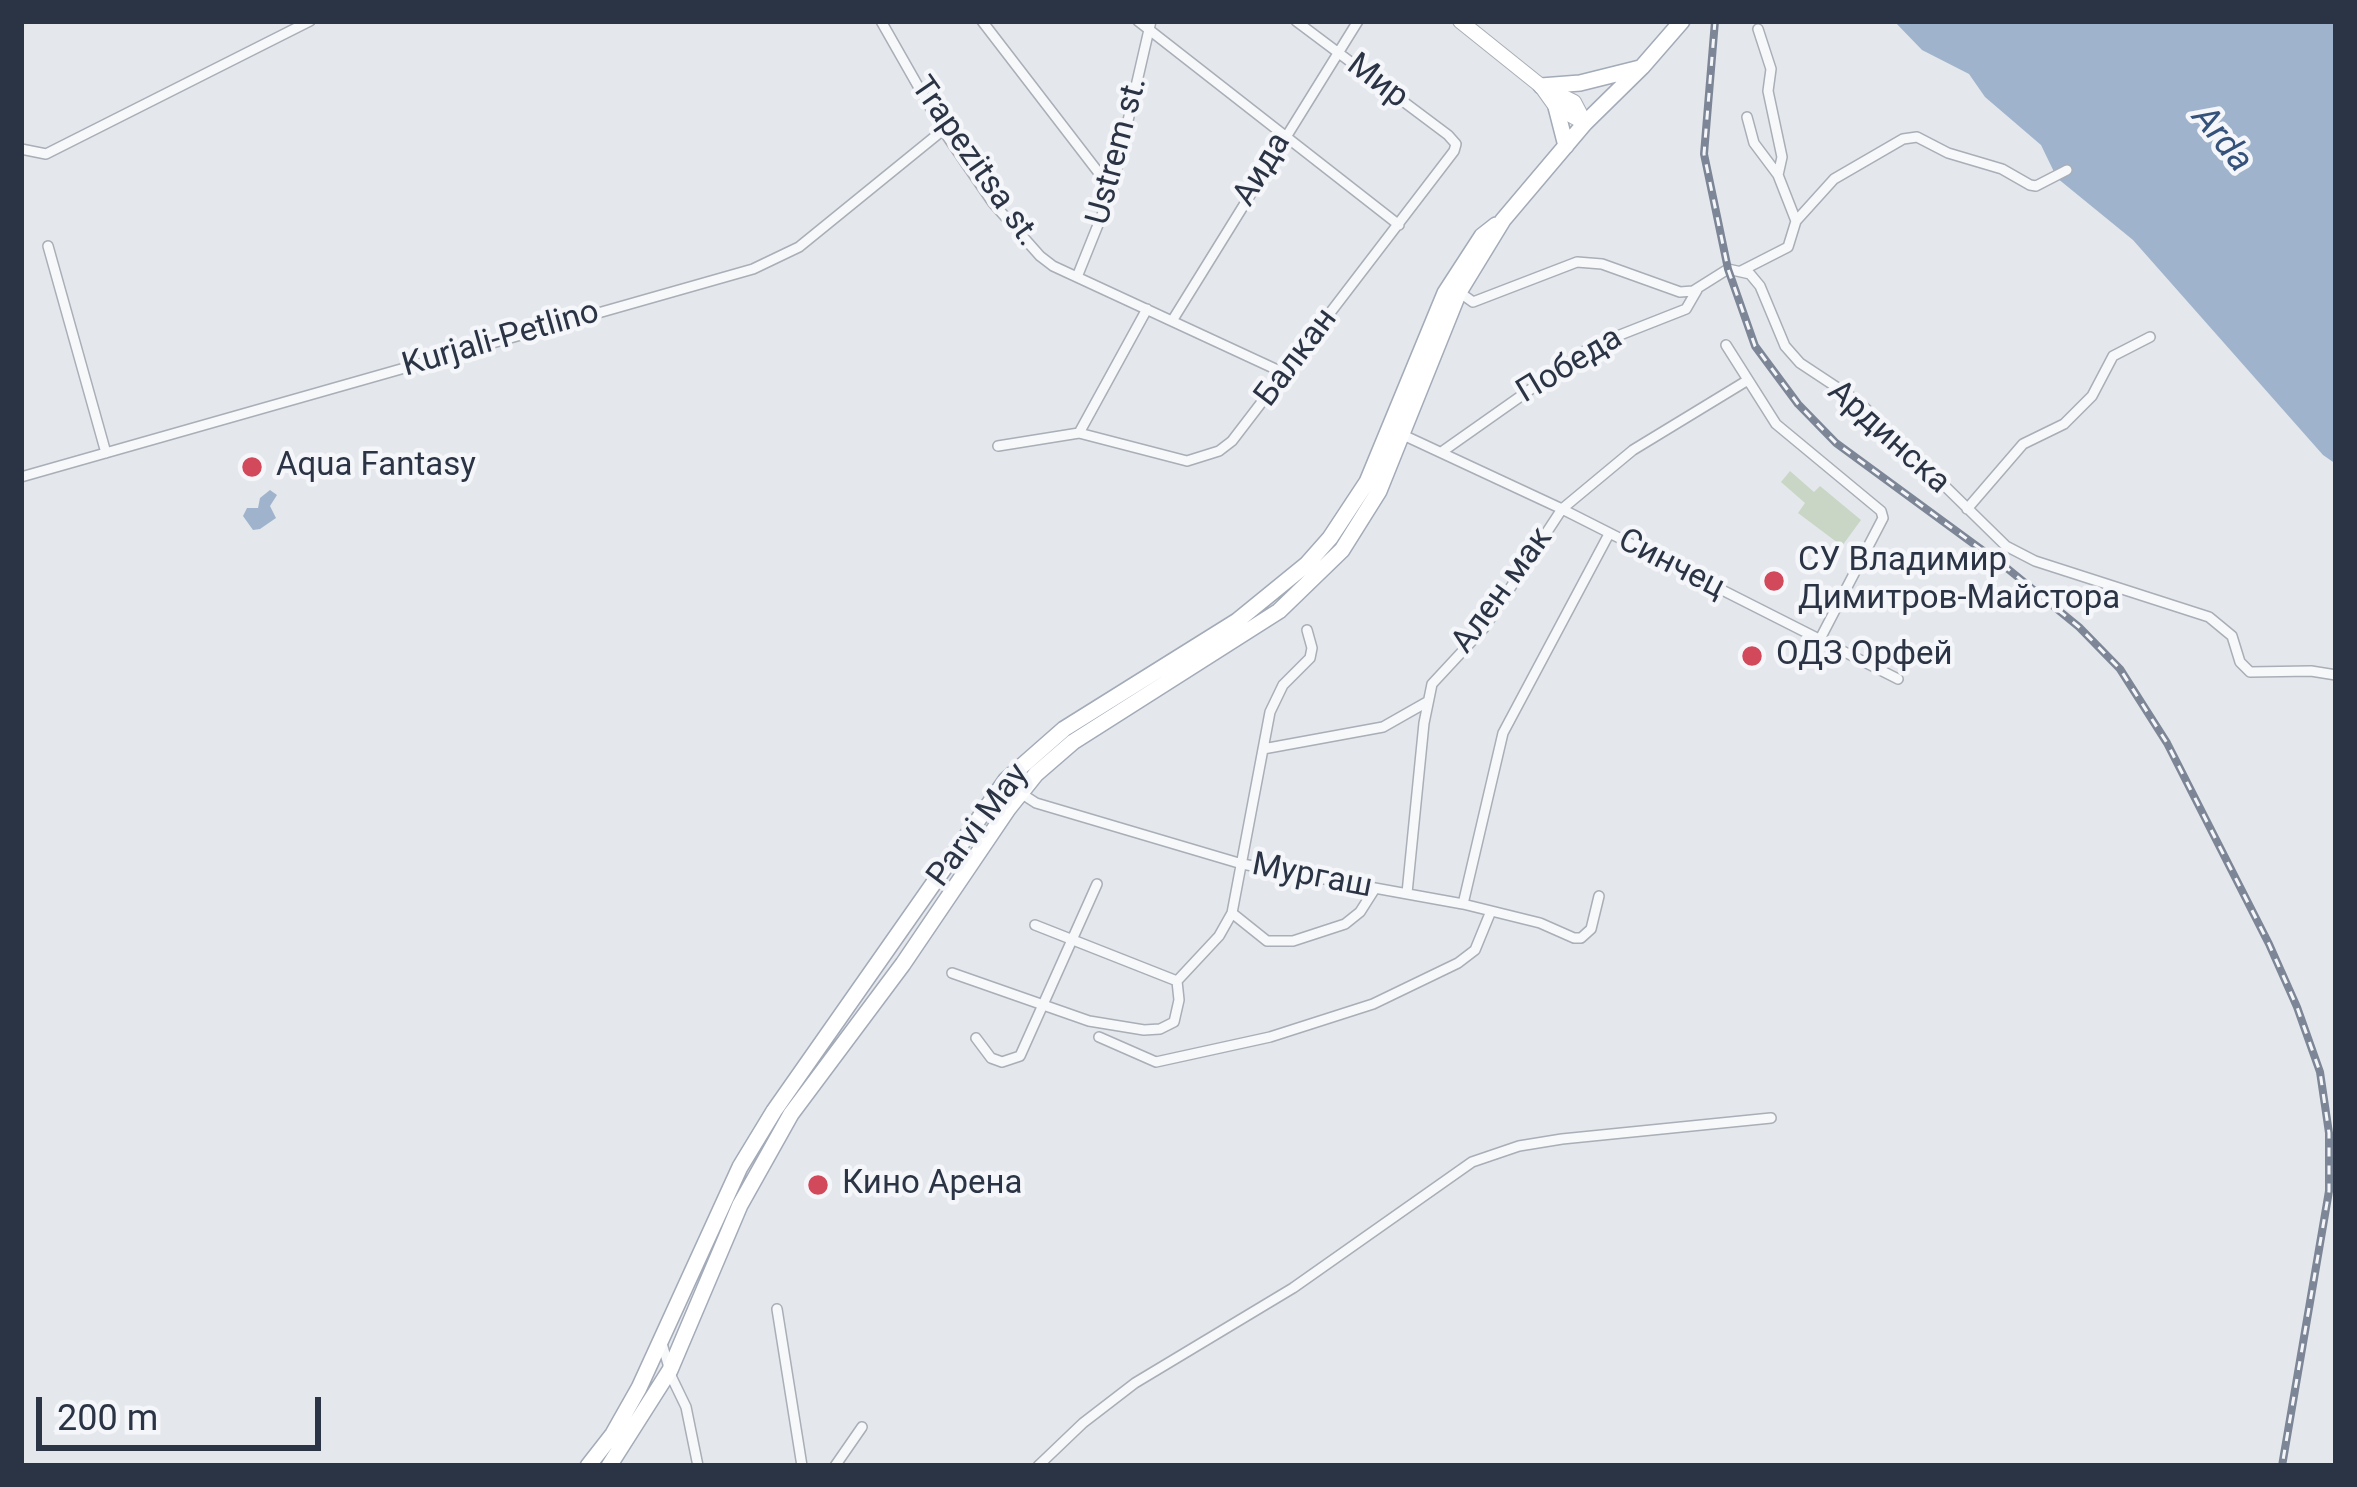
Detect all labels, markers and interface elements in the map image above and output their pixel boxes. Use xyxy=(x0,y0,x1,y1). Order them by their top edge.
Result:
street label: Мир xyxy=(1339,46,1415,118)
street label: Trapezitsa st. xyxy=(901,70,1047,254)
street label: Ustrem st. xyxy=(1079,73,1157,229)
water label: Arda xyxy=(2181,98,2261,182)
street label: Аида xyxy=(1226,126,1300,214)
street label: Kurjali-Petlino xyxy=(398,293,604,387)
street label: Балкан xyxy=(1247,301,1347,415)
street label: Победа xyxy=(1510,319,1630,413)
street label: Ардинска xyxy=(1819,373,1957,503)
place label: Aqua Fantasy xyxy=(276,447,476,487)
marker: Aqua Fantasy xyxy=(239,454,265,480)
street label: Ален мак xyxy=(1444,520,1562,662)
street label: Синчец xyxy=(1611,521,1731,609)
place label: СУ Владимир Димитров-Майстора xyxy=(1798,542,2120,620)
marker: СУ Владимир Димитров-Майстора xyxy=(1761,568,1787,594)
place label: ОДЗ Орфей xyxy=(1776,636,1952,676)
marker: ОДЗ Орфей xyxy=(1739,643,1765,669)
street label: Parvi May xyxy=(920,756,1038,896)
street label: Мургаш xyxy=(1249,846,1375,908)
place label: Кино Арена xyxy=(842,1165,1022,1205)
marker: Кино Арена xyxy=(805,1172,831,1198)
scale bar xyxy=(42,1373,327,1447)
text: 200 m xyxy=(57,1397,158,1439)

